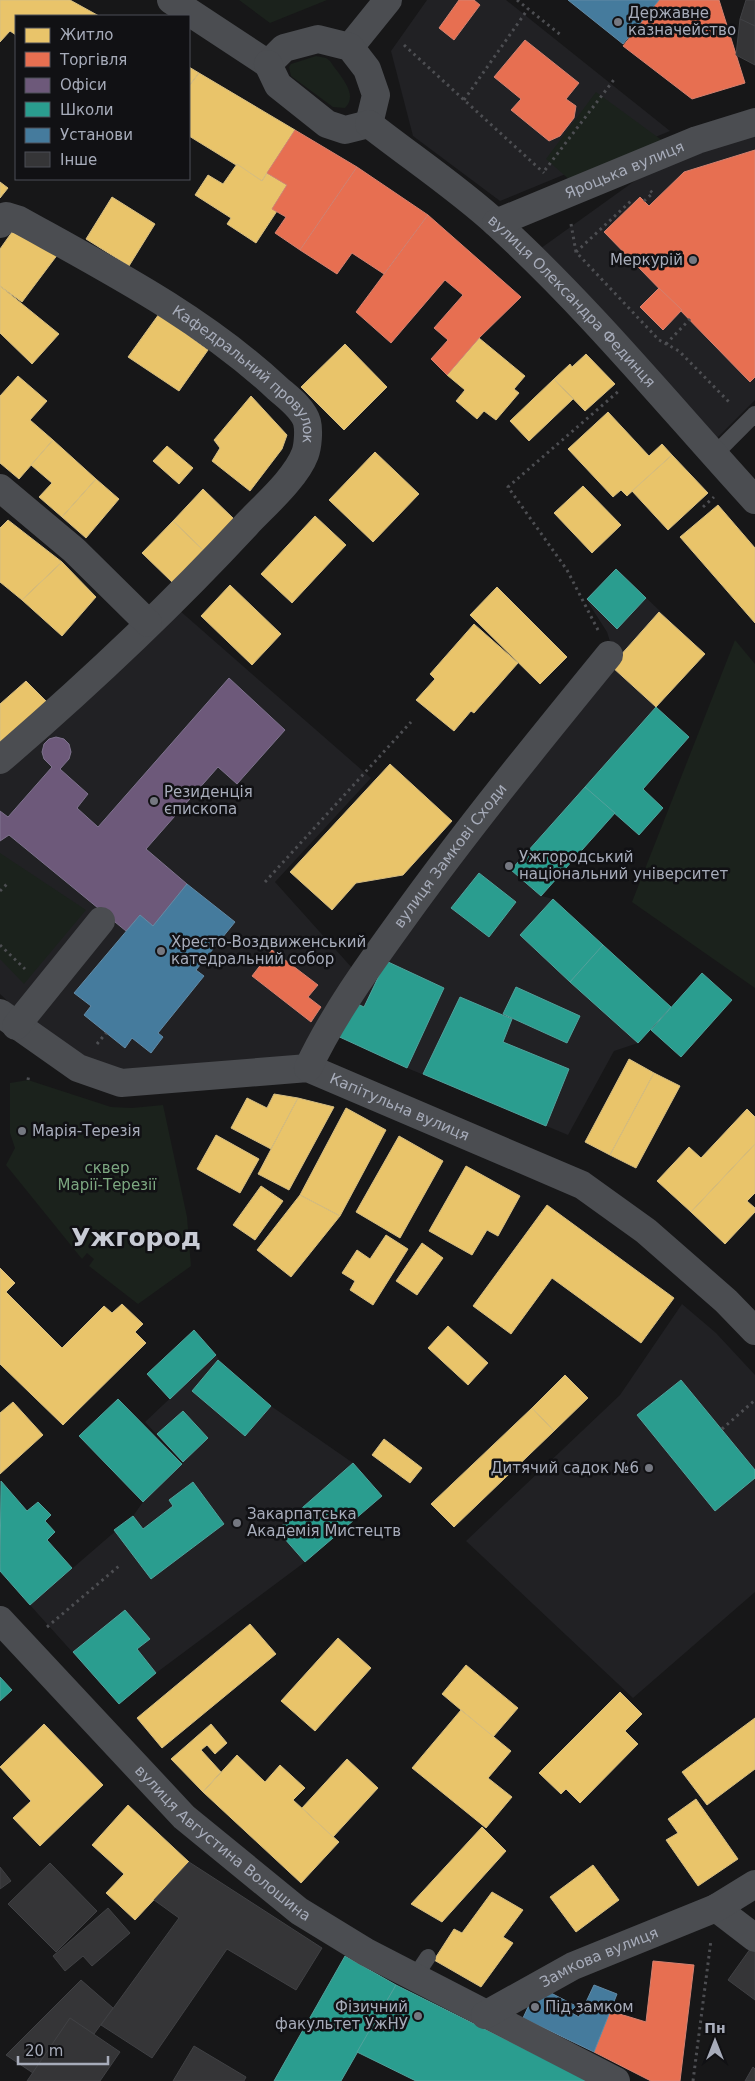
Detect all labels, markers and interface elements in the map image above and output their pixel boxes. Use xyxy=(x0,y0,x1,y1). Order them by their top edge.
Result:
place label: Державне казначейство xyxy=(628,4,736,39)
legend xyxy=(15,15,190,180)
marker: Державне казначейство xyxy=(612,16,624,28)
text: Житло xyxy=(60,26,113,44)
text: Торгівля xyxy=(59,51,127,69)
text: Офіси xyxy=(60,76,107,94)
text: Школи xyxy=(60,101,114,119)
text: Установи xyxy=(60,126,133,144)
street label: Яроцька вулиця xyxy=(562,137,687,203)
text: Інше xyxy=(60,151,97,169)
street label: вулиця Олександра Фединця xyxy=(484,211,659,391)
place label: Меркурій xyxy=(610,251,683,269)
marker: Меркурій xyxy=(687,254,699,266)
street label: Кафедральний провулок xyxy=(169,302,317,444)
street label: вулиця Замкові Сходи xyxy=(390,780,511,931)
place label: Резиденція єпископа xyxy=(164,783,253,818)
marker: Резиденція єпископа xyxy=(148,795,160,807)
place label: Ужгородський національний університет xyxy=(519,848,728,883)
marker: Ужгородський національний університет xyxy=(503,860,515,872)
place label: Хресто-Воздвиженський катедральний собор xyxy=(171,933,366,968)
marker: Хресто-Воздвиженський катедральний собор xyxy=(155,945,167,957)
street label: Капітульна вулиця xyxy=(327,1069,472,1145)
place label: Марія-Терезія xyxy=(32,1122,141,1140)
marker: Марія-Терезія xyxy=(16,1125,28,1137)
park label: сквер Марії-Терезії xyxy=(58,1159,157,1194)
district label: Ужгород xyxy=(71,1223,201,1252)
place label: Дитячий садок №6 xyxy=(491,1459,639,1477)
marker: Дитячий садок №6 xyxy=(643,1462,655,1474)
place label: Закарпатська Академія Мистецтв xyxy=(247,1505,401,1540)
marker: Закарпатська Академія Мистецтв xyxy=(231,1517,243,1529)
street label: вулиця Августина Волошина xyxy=(131,1761,314,1925)
street label: Замкова вулиця xyxy=(537,1923,661,1992)
place label: Фізичний факультет УжНУ xyxy=(275,1998,408,2033)
place label: Під замком xyxy=(545,1998,634,2016)
marker: Під замком xyxy=(529,2001,541,2013)
marker: Фізичний факультет УжНУ xyxy=(412,2010,424,2022)
north arrow xyxy=(690,2016,740,2066)
text: Пн xyxy=(704,2020,726,2036)
scale bar xyxy=(18,2034,108,2066)
text: 20 m xyxy=(25,2042,63,2060)

